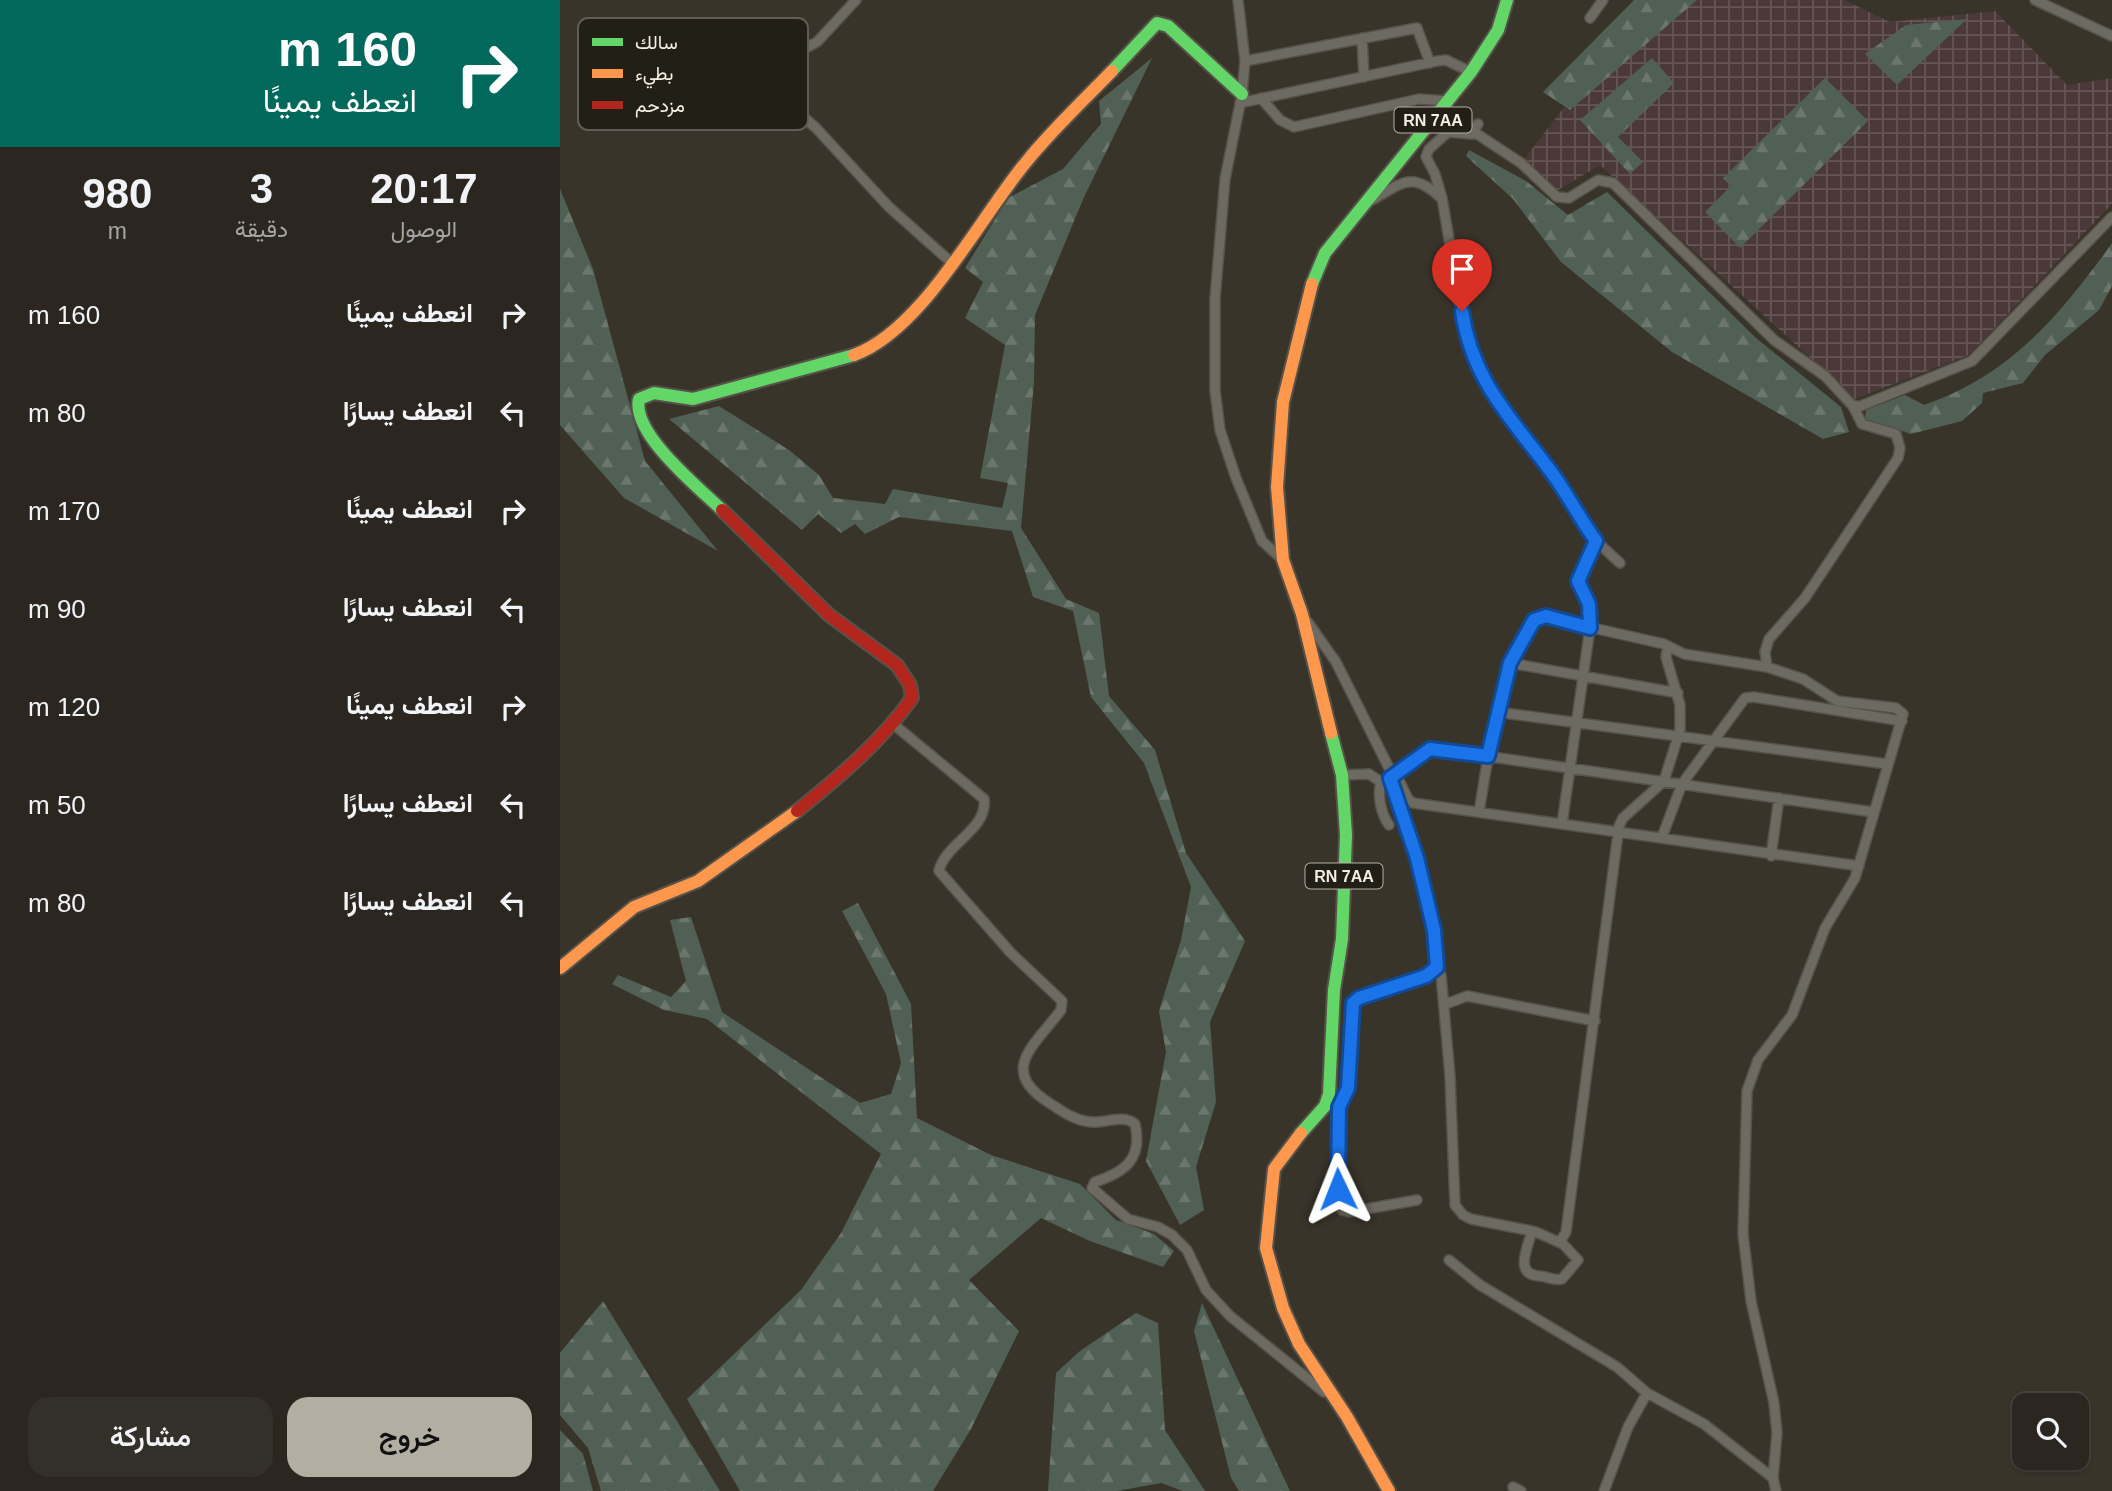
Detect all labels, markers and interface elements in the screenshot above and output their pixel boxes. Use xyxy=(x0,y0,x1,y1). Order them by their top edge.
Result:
legend xyxy=(578,18,808,130)
text: 160 m xyxy=(278,22,417,76)
icon: right xyxy=(441,28,532,119)
text: سالك xyxy=(635,32,678,53)
text: بطيء xyxy=(635,63,673,89)
text: انعطف يمينًا xyxy=(263,83,417,119)
text: مزدحم xyxy=(635,95,685,118)
road number: RN 7AA xyxy=(1394,108,1472,132)
text: 3 xyxy=(250,165,273,212)
text: 20:17 xyxy=(370,165,478,212)
text: 980 xyxy=(82,170,152,217)
text: دقيقة xyxy=(235,216,288,242)
text: الوصول xyxy=(391,216,457,242)
text: m xyxy=(108,218,127,244)
pin xyxy=(1432,239,1492,311)
icon: arrive xyxy=(1443,250,1481,288)
icon: right xyxy=(494,296,532,334)
text: انعطف يمينًا xyxy=(346,298,473,328)
text: 160 m xyxy=(28,300,100,330)
icon: left xyxy=(494,394,532,432)
text: انعطف يسارًا xyxy=(343,396,473,426)
text: 80 m xyxy=(28,398,86,428)
icon: right xyxy=(494,492,532,530)
text: انعطف يمينًا xyxy=(346,494,473,524)
text: 170 m xyxy=(28,496,100,526)
icon: left xyxy=(494,590,532,628)
text: انعطف يسارًا xyxy=(343,592,473,622)
text: 90 m xyxy=(28,594,86,624)
icon: right xyxy=(494,688,532,726)
text: انعطف يمينًا xyxy=(346,690,473,720)
text: 120 m xyxy=(28,692,100,722)
icon: left xyxy=(494,786,532,824)
text: انعطف يسارًا xyxy=(343,788,473,818)
text: 50 m xyxy=(28,790,86,820)
road number: RN 7AA xyxy=(1306,863,1382,888)
icon: left xyxy=(494,884,532,922)
text: انعطف يسارًا xyxy=(343,886,473,916)
text: 80 m xyxy=(28,888,86,918)
position arrow xyxy=(1301,1152,1375,1226)
map controls xyxy=(2012,1393,2089,1470)
button: search xyxy=(2012,1393,2089,1470)
button: مشاركة xyxy=(28,1397,273,1477)
button: خروج xyxy=(287,1397,532,1477)

